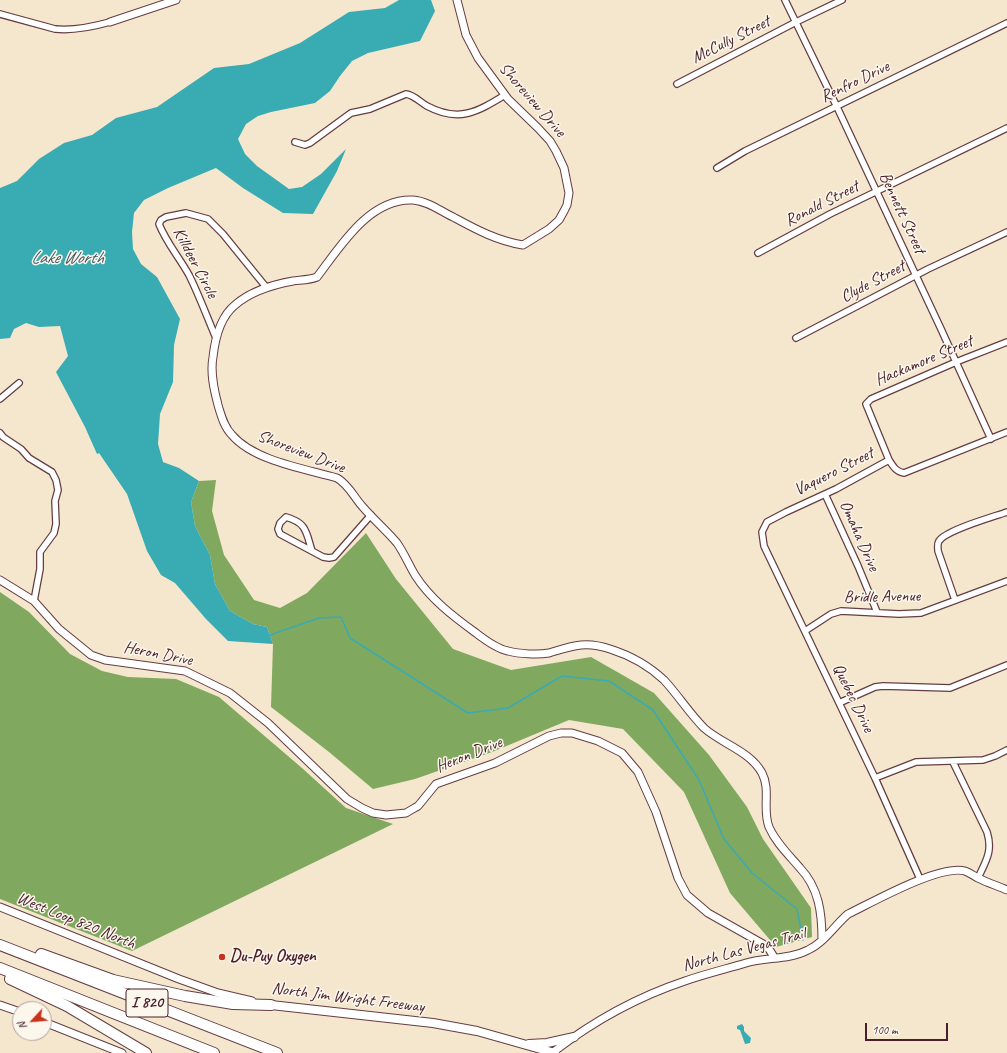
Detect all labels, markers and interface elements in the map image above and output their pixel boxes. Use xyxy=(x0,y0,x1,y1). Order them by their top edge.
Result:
street label: McCully Street xyxy=(688,12,774,68)
street label: Renfro Drive xyxy=(817,57,893,107)
street label: Shoreview Drive xyxy=(494,59,570,141)
street label: Bennett Street xyxy=(874,169,930,257)
street label: Ronald Street xyxy=(782,177,862,231)
street label: Killdeer Circle xyxy=(168,224,222,302)
water label: Lake Worth xyxy=(31,247,103,269)
street label: Clyde Street xyxy=(837,257,909,307)
street label: Hackamore Street xyxy=(872,331,976,391)
street label: Shoreview Drive xyxy=(254,426,348,478)
street label: Vaquero Street xyxy=(791,443,877,501)
street label: Omaha Drive xyxy=(834,498,884,574)
street label: Bridle Avenue xyxy=(844,586,920,608)
street label: Heron Drive xyxy=(122,637,194,671)
street label: Quebec Drive xyxy=(828,660,878,736)
street label: Heron Drive xyxy=(433,733,505,777)
street label: West Loop 820 North xyxy=(14,888,138,954)
street label: North Las Vegas Trail xyxy=(680,924,808,976)
place label: Du-Puy Oxygen xyxy=(230,947,316,967)
marker: Du-Puy Oxygen xyxy=(217,952,227,962)
street label: North Jim Wright Freeway xyxy=(271,979,425,1017)
road number: I 820 xyxy=(126,989,168,1017)
north arrow xyxy=(12,1001,52,1041)
scale bar xyxy=(867,1015,950,1041)
text: N xyxy=(14,1020,30,1032)
text: 100 m xyxy=(872,1022,898,1038)

